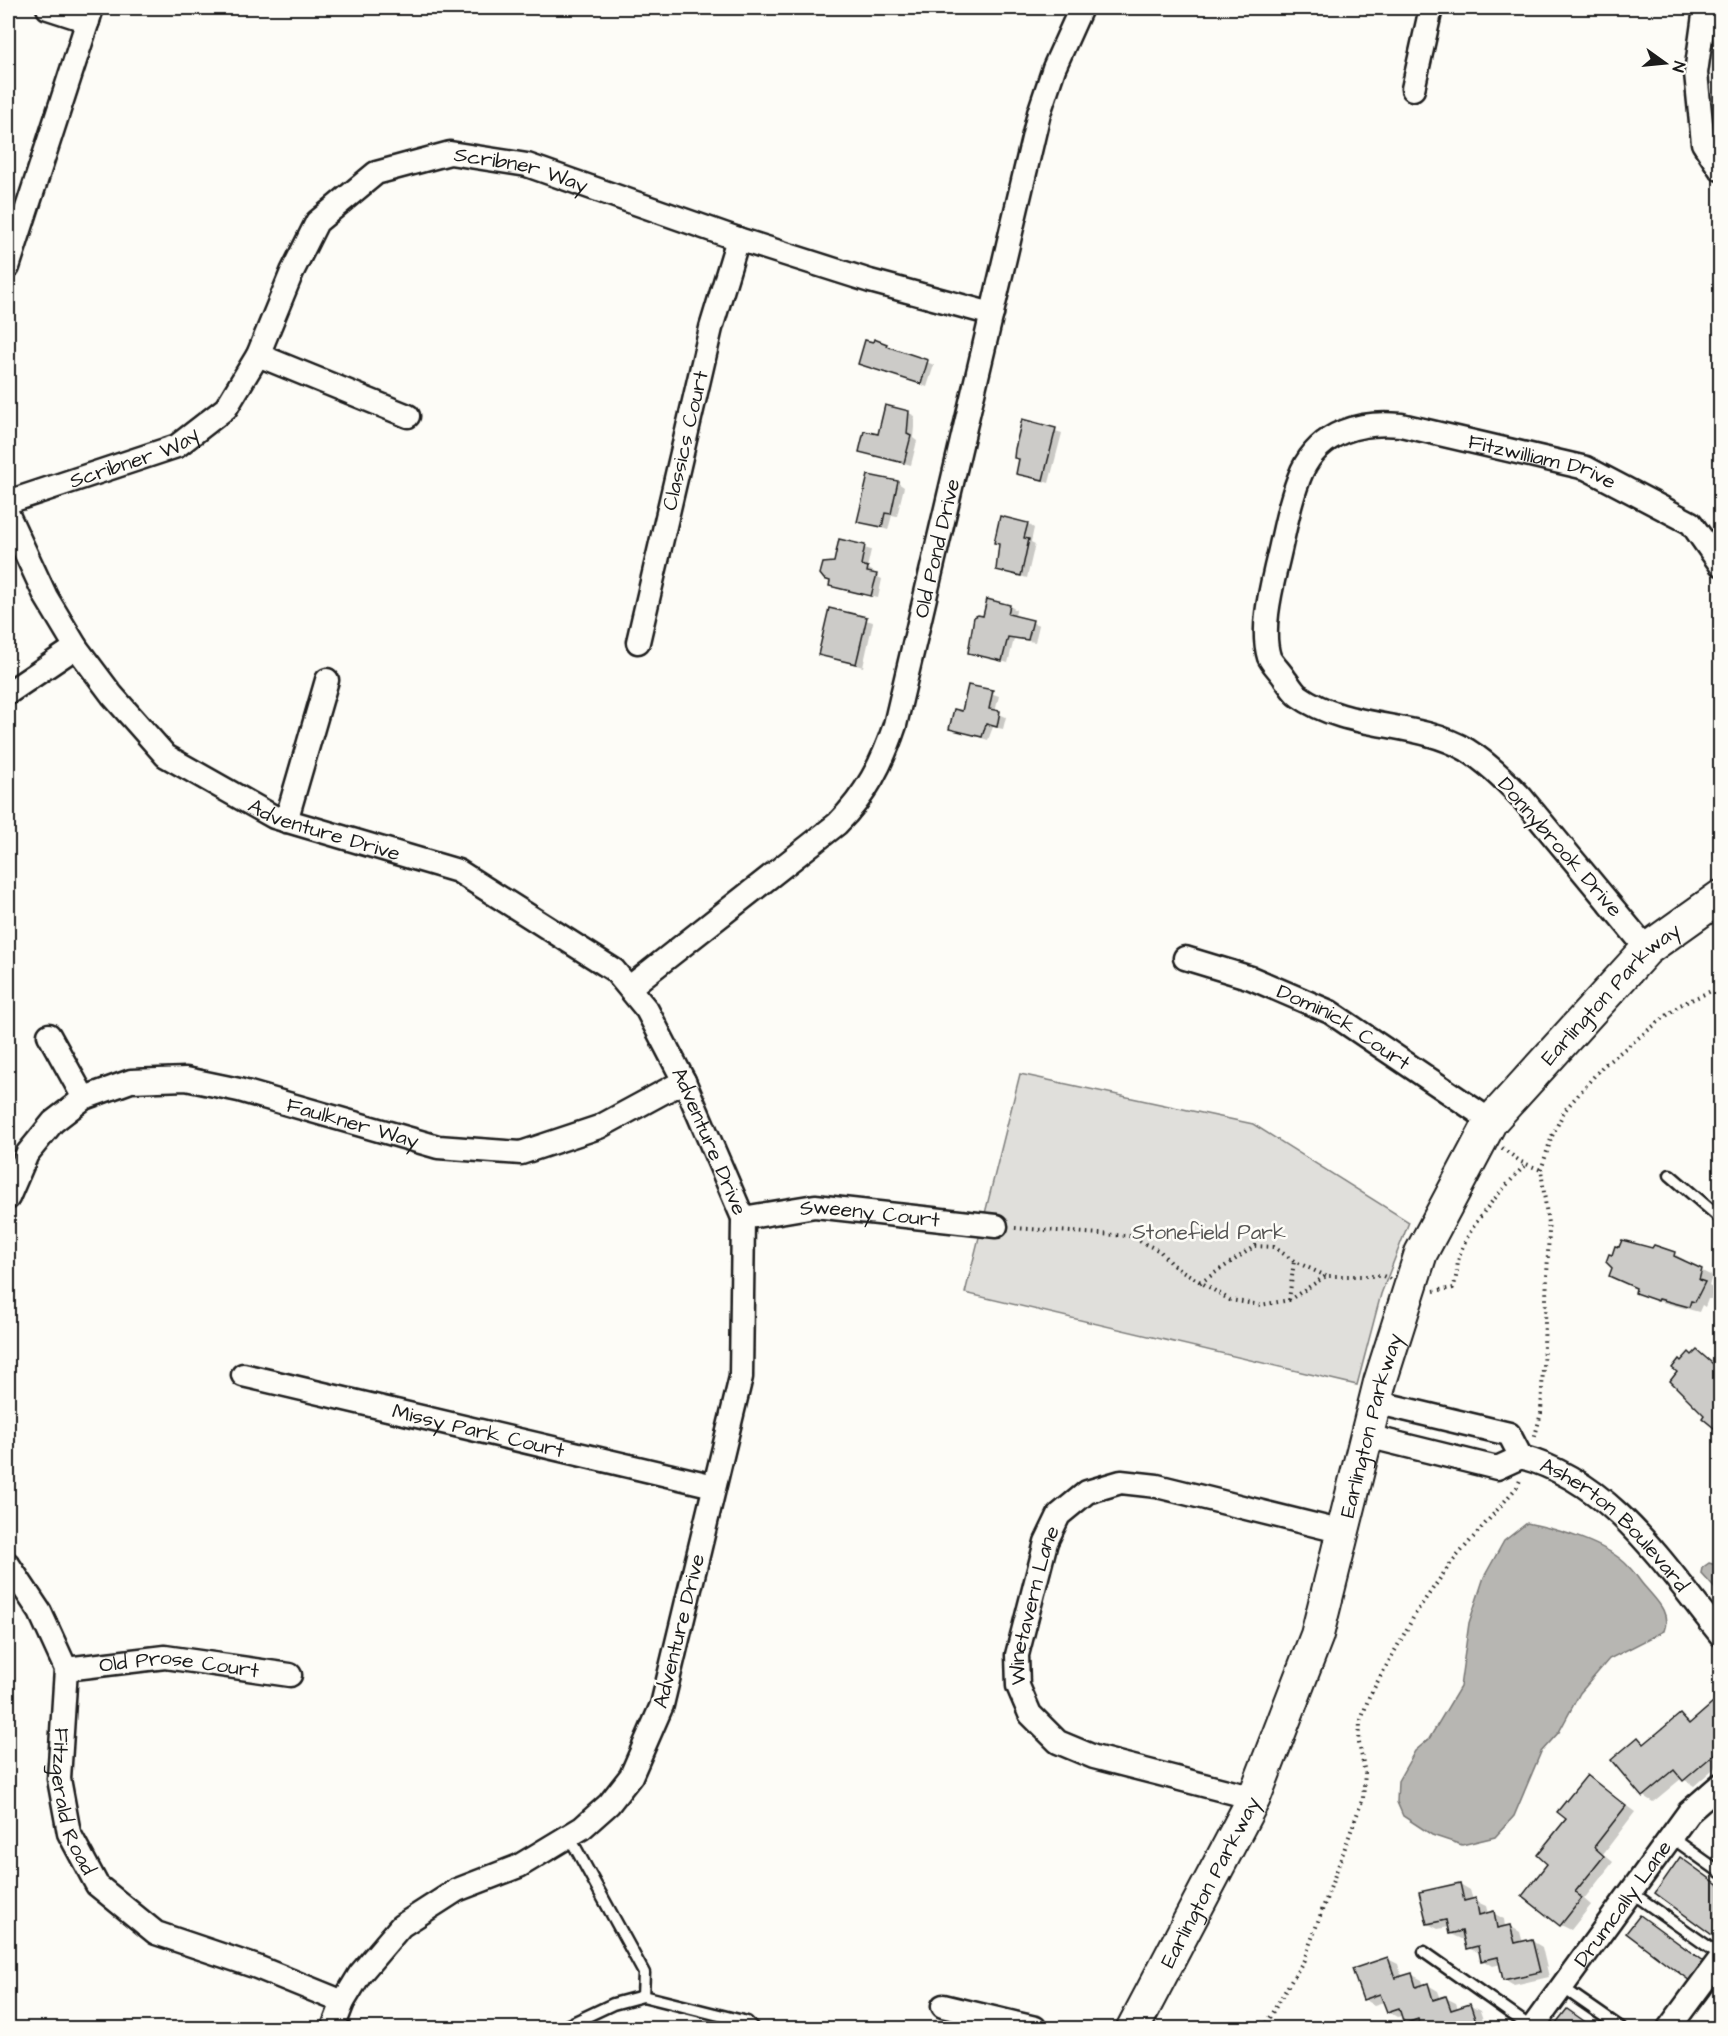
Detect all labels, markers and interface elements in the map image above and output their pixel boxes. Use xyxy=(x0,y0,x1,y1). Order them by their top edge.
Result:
north arrow xyxy=(1635,33,1695,93)
text: N xyxy=(1667,59,1690,74)
street label: Scribner Way xyxy=(452,139,592,202)
street label: Classics Court xyxy=(655,367,715,513)
street label: Scribner Way xyxy=(66,419,207,495)
street label: Fitzwilliam Drive xyxy=(1465,427,1621,496)
street label: Old Pond Drive xyxy=(906,476,967,621)
street label: Donnybrook Drive xyxy=(1490,771,1629,925)
street label: Adventure Drive xyxy=(243,791,404,868)
street label: Earlington Parkway xyxy=(1534,915,1687,1071)
street label: Dominick Court xyxy=(1273,976,1417,1077)
street label: Adventure Drive xyxy=(665,1062,754,1219)
street label: Faulkner Way xyxy=(284,1090,423,1157)
street label: Sweeny Court xyxy=(797,1191,942,1234)
park label: Stonefield Park xyxy=(1132,1218,1286,1247)
street label: Earlington Parkway xyxy=(1332,1329,1411,1521)
street label: Missy Park Court xyxy=(390,1396,568,1465)
street label: Asherton Boulevard xyxy=(1536,1450,1696,1598)
street label: Winetavern Lane xyxy=(1002,1520,1066,1686)
street label: Adventure Drive xyxy=(646,1551,712,1711)
street label: Old Prose Court xyxy=(97,1642,261,1685)
street label: Fitzgerald Road xyxy=(43,1727,103,1880)
street label: Earlington Parkway xyxy=(1153,1791,1269,1973)
street label: Drumcally Lane xyxy=(1567,1834,1678,1973)

